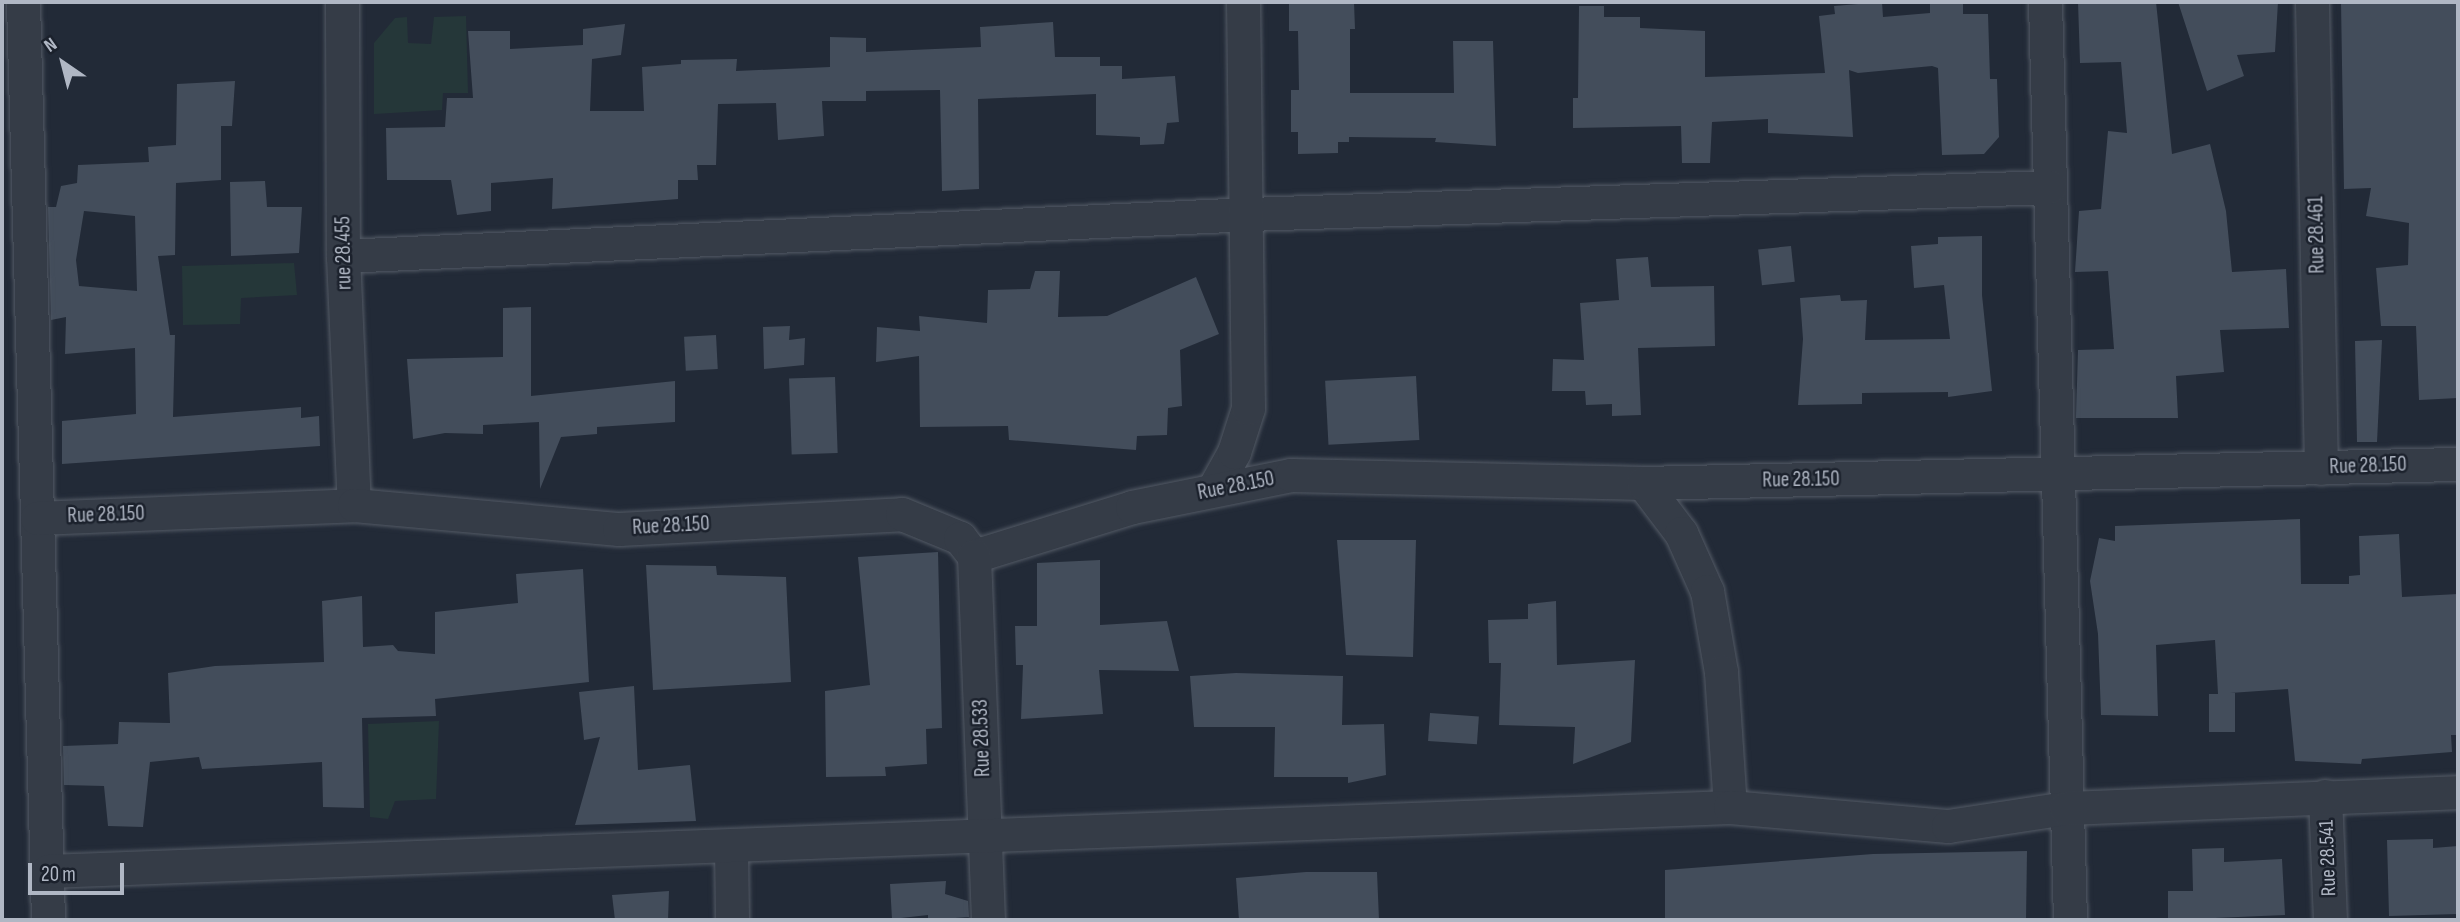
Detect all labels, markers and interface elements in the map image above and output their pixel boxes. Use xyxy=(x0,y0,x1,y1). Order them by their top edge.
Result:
north arrow xyxy=(28,28,98,98)
text: N xyxy=(40,33,61,58)
street label: Rue 28.461 xyxy=(2304,196,2330,274)
street label: rue 28.455 xyxy=(331,216,357,290)
street label: Rue 28.150 xyxy=(2329,452,2407,480)
street label: Rue 28.150 xyxy=(1196,466,1276,506)
street label: Rue 28.150 xyxy=(1762,467,1840,493)
street label: Rue 28.150 xyxy=(67,501,145,529)
street label: Rue 28.150 xyxy=(632,511,710,541)
street label: Rue 28.533 xyxy=(968,699,996,777)
street label: Rue 28.541 xyxy=(2314,819,2342,897)
scale bar xyxy=(32,848,128,892)
text: 20 m xyxy=(41,862,76,887)

